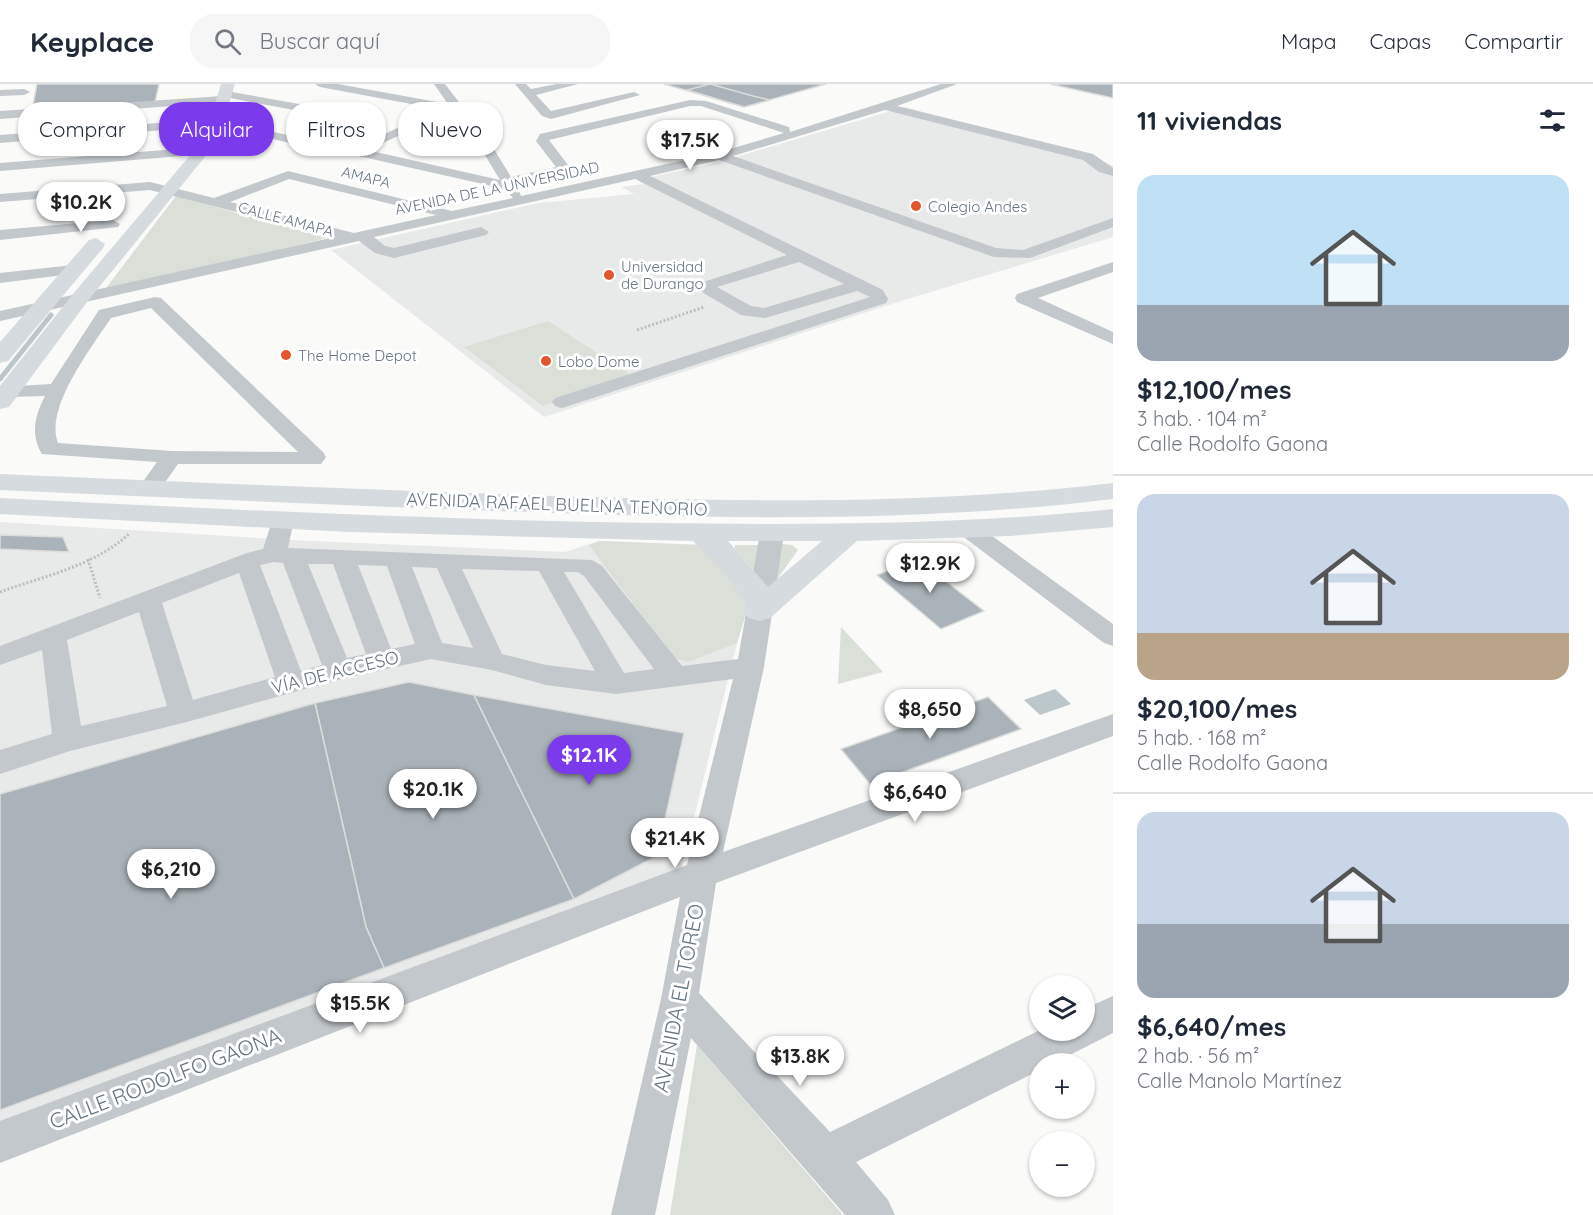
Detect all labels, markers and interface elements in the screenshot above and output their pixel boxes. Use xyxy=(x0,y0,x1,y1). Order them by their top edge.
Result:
search box xyxy=(190,14,610,68)
text: Keyplace xyxy=(30,24,154,59)
icon: search xyxy=(211,25,244,58)
text: Buscar aquí xyxy=(259,27,380,55)
text: Mapa xyxy=(1281,28,1336,54)
text: Capas xyxy=(1369,28,1431,54)
text: Compartir xyxy=(1464,28,1563,54)
chip: Comprar xyxy=(18,102,147,156)
chip: Alquilar xyxy=(159,102,274,156)
chip: Filtros xyxy=(286,102,386,156)
chip: Nuevo xyxy=(398,102,503,156)
text: 11 viviendas xyxy=(1137,104,1282,137)
icon: filters xyxy=(1536,104,1569,137)
pin: $17.5K xyxy=(641,120,739,171)
text: $17.5K xyxy=(661,127,719,152)
street label: AVENIDA DE LA UNIVERSIDAD xyxy=(393,157,601,219)
street label: AMAPA xyxy=(340,162,393,192)
pin: $10.2K xyxy=(32,182,130,233)
text: $10.2K xyxy=(50,189,112,214)
street label: CALLE AMAPA xyxy=(236,197,336,241)
place label: Colegio Andes xyxy=(928,197,1027,216)
marker: Colegio Andes xyxy=(909,199,923,213)
icon: home xyxy=(1299,214,1407,322)
place label: Universidad de Durango xyxy=(621,257,703,293)
marker: Universidad de Durango xyxy=(602,268,616,282)
place label: The Home Depot xyxy=(298,346,417,365)
marker: The Home Depot xyxy=(279,348,293,362)
place label: Lobo Dome xyxy=(558,352,639,371)
marker: Lobo Dome xyxy=(539,354,553,368)
text: $12,100/mes xyxy=(1137,373,1291,406)
text: 3 hab. · 104 m² xyxy=(1137,406,1267,431)
text: Calle Rodolfo Gaona xyxy=(1137,431,1328,456)
street label: AVENIDA RAFAEL BUELNA TENORIO xyxy=(406,487,708,521)
icon: home xyxy=(1299,533,1407,641)
pin: $12.9K xyxy=(881,543,979,594)
text: $12.9K xyxy=(900,550,960,575)
street label: VÍA DE ACCESO xyxy=(269,645,401,699)
pin: $8,650 xyxy=(881,689,979,740)
text: $20,100/mes xyxy=(1137,692,1297,725)
text: $8,650 xyxy=(898,696,962,721)
text: 5 hab. · 168 m² xyxy=(1137,725,1266,750)
pin: $12.1K xyxy=(540,735,638,786)
text: $12.1K xyxy=(561,742,617,767)
text: Calle Rodolfo Gaona xyxy=(1137,750,1328,775)
pin: $20.1K xyxy=(384,769,482,820)
pin: $6,640 xyxy=(866,772,964,823)
text: $20.1K xyxy=(403,776,463,801)
text: $6,640 xyxy=(883,779,947,804)
pin: $21.4K xyxy=(626,818,724,869)
text: $21.4K xyxy=(645,825,705,850)
pin: $6,210 xyxy=(122,849,220,900)
icon: home xyxy=(1299,851,1407,959)
text: $6,210 xyxy=(141,856,201,881)
street label: AVENIDA EL TOREO xyxy=(647,901,709,1095)
map controls xyxy=(1029,975,1095,1197)
button: layers xyxy=(1029,975,1095,1041)
pin: $15.5K xyxy=(311,983,409,1034)
text: $15.5K xyxy=(330,990,390,1015)
text: $6,640/mes xyxy=(1137,1010,1286,1043)
street label: CALLE RODOLFO GAONA xyxy=(45,1022,285,1134)
pin: $13.8K xyxy=(751,1036,849,1087)
text: $13.8K xyxy=(770,1043,830,1068)
text: 2 hab. · 56 m² xyxy=(1137,1043,1259,1068)
button: + xyxy=(1029,1053,1095,1119)
text: Calle Manolo Martínez xyxy=(1137,1068,1342,1093)
button: − xyxy=(1029,1131,1095,1197)

